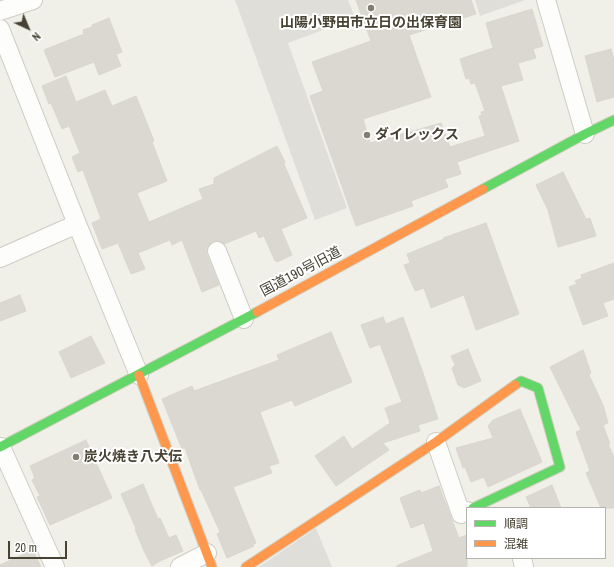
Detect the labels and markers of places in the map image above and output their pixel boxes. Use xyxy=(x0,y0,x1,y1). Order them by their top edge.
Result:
marker: 山陽小野田市立日の出保育園 xyxy=(366,3,376,13)
place label: 山陽小野田市立日の出保育園 xyxy=(280,15,462,31)
place label: ダイレックス xyxy=(375,127,459,143)
marker: ダイレックス xyxy=(362,130,372,140)
place label: 炭火焼き八犬伝 xyxy=(84,449,182,465)
marker: 炭火焼き八犬伝 xyxy=(71,452,81,462)

